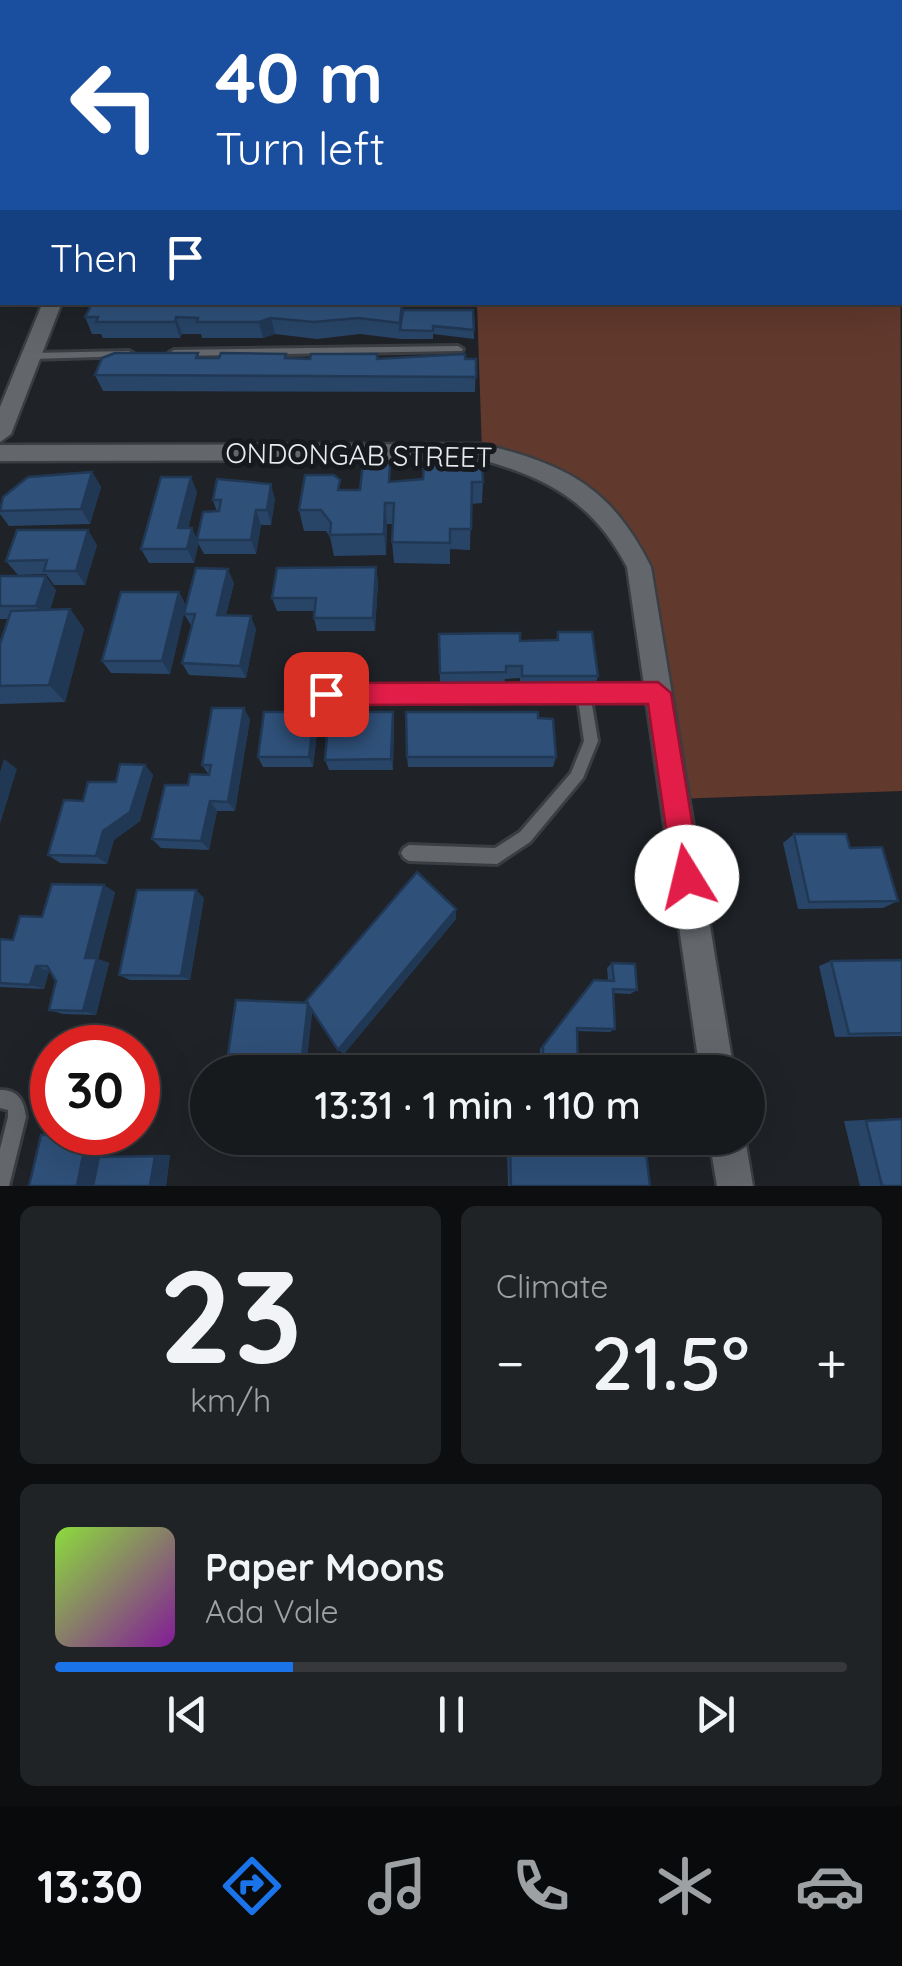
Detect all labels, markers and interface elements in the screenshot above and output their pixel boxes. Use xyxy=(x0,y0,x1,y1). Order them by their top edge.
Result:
text: 40 m xyxy=(215,33,383,121)
icon: left xyxy=(50,40,180,170)
text: Turn left xyxy=(215,120,385,176)
icon: arrive xyxy=(158,230,213,285)
text: Then xyxy=(50,234,138,282)
street label: ONDONGAB STREET xyxy=(225,435,493,474)
pin xyxy=(284,652,369,737)
icon: arrive xyxy=(299,667,354,722)
position arrow xyxy=(635,825,739,929)
speed limit sign: 30 xyxy=(30,1025,160,1155)
text: 13:31 · 1 min · 110 m xyxy=(314,1081,641,1129)
text: 23 xyxy=(159,1233,302,1396)
text: Climate xyxy=(496,1266,608,1306)
text: 21.5° xyxy=(591,1315,749,1409)
text: − xyxy=(496,1328,525,1397)
text: + xyxy=(816,1328,847,1397)
text: km/h xyxy=(190,1380,271,1420)
text: Paper Moons xyxy=(205,1543,445,1591)
text: Ada Vale xyxy=(205,1591,339,1631)
icon: previous xyxy=(160,1687,215,1742)
icon: pause xyxy=(424,1687,479,1742)
icon: next xyxy=(688,1687,743,1742)
icon: directions xyxy=(217,1851,287,1921)
icon: music xyxy=(362,1851,432,1921)
icon: phone xyxy=(506,1851,576,1921)
icon: climate xyxy=(650,1851,720,1921)
icon: car xyxy=(795,1851,865,1921)
text: 13:30 xyxy=(37,1858,143,1914)

